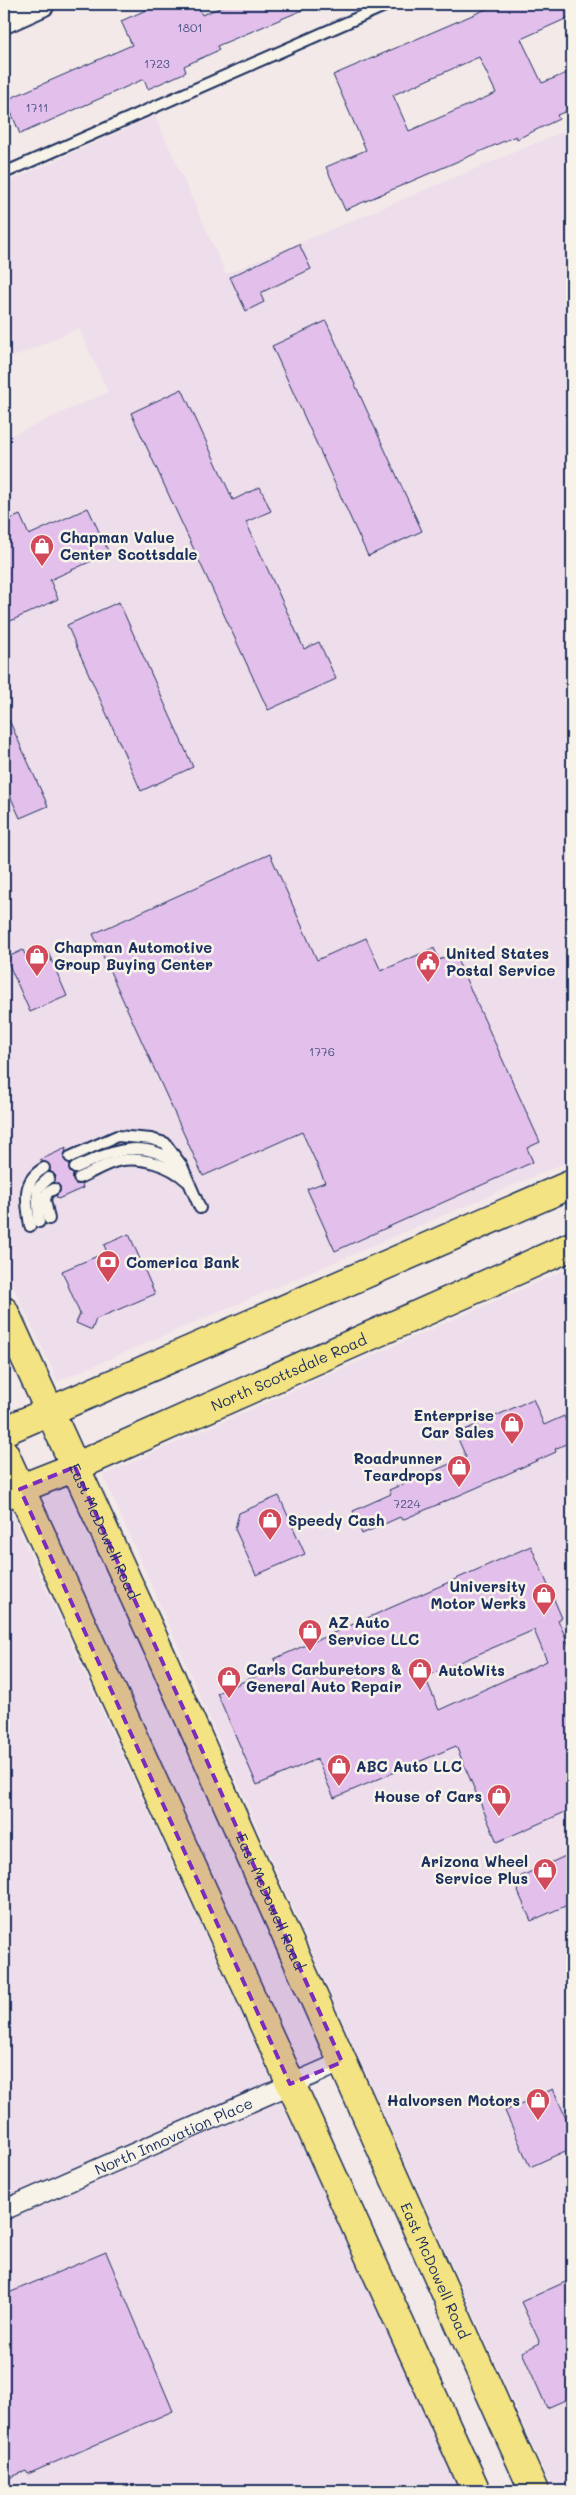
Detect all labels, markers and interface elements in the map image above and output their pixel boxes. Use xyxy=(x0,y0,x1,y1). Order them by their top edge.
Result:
house number: 1801 xyxy=(177,19,203,35)
house number: 1723 xyxy=(144,55,170,71)
house number: 1711 xyxy=(26,99,48,115)
place label: Chapman Value Center Scottsdale xyxy=(60,527,198,564)
shop icon: Chapman Value Center Scottsdale xyxy=(29,533,55,567)
place label: Chapman Automotive Group Buying Center xyxy=(54,937,213,974)
shop icon: Chapman Automotive Group Buying Center xyxy=(24,943,50,977)
place label: United States Postal Service xyxy=(446,943,556,980)
public building icon: United States Postal Service xyxy=(415,949,441,983)
house number: 1776 xyxy=(309,1043,335,1059)
bank icon: Comerica Bank xyxy=(95,1249,121,1283)
place label: Comerica Bank xyxy=(126,1252,240,1272)
street label: North Scottsdale Road xyxy=(208,1329,369,1415)
place label: Enterprise Car Sales xyxy=(414,1405,494,1442)
shop icon: Enterprise Car Sales xyxy=(499,1411,525,1445)
place label: Roadrunner Teardrops xyxy=(353,1448,442,1485)
shop icon: Roadrunner Teardrops xyxy=(446,1454,472,1488)
street label: East McDowell Road xyxy=(65,1460,144,1602)
house number: 7224 xyxy=(393,1495,421,1511)
shop icon: Speedy Cash xyxy=(257,1507,283,1541)
place label: Speedy Cash xyxy=(288,1510,385,1530)
place label: University Motor Werks xyxy=(431,1576,526,1613)
shop icon: University Motor Werks xyxy=(531,1582,557,1616)
place label: AZ Auto Service LLC xyxy=(328,1612,419,1649)
shop icon: AZ Auto Service LLC xyxy=(297,1618,323,1652)
shop icon: AutoWits xyxy=(407,1657,433,1691)
place label: Carls Carburetors & General Auto Repair xyxy=(246,1659,402,1696)
place label: AutoWits xyxy=(438,1660,505,1680)
shop icon: Carls Carburetors & General Auto Repair xyxy=(216,1665,242,1699)
shop icon: ABC Auto LLC xyxy=(326,1753,352,1787)
place label: ABC Auto LLC xyxy=(356,1756,462,1776)
shop icon: House of Cars xyxy=(486,1783,512,1817)
place label: House of Cars xyxy=(374,1786,482,1806)
street label: East McDowell Road xyxy=(232,1830,310,1973)
place label: Arizona Wheel Service Plus xyxy=(420,1851,528,1888)
shop icon: Arizona Wheel Service Plus xyxy=(532,1857,558,1891)
shop icon: Halvorsen Motors xyxy=(525,2087,551,2121)
place label: Halvorsen Motors xyxy=(387,2090,520,2110)
street label: North Innovation Place xyxy=(91,2092,256,2179)
street label: East McDowell Road xyxy=(396,2199,475,2342)

